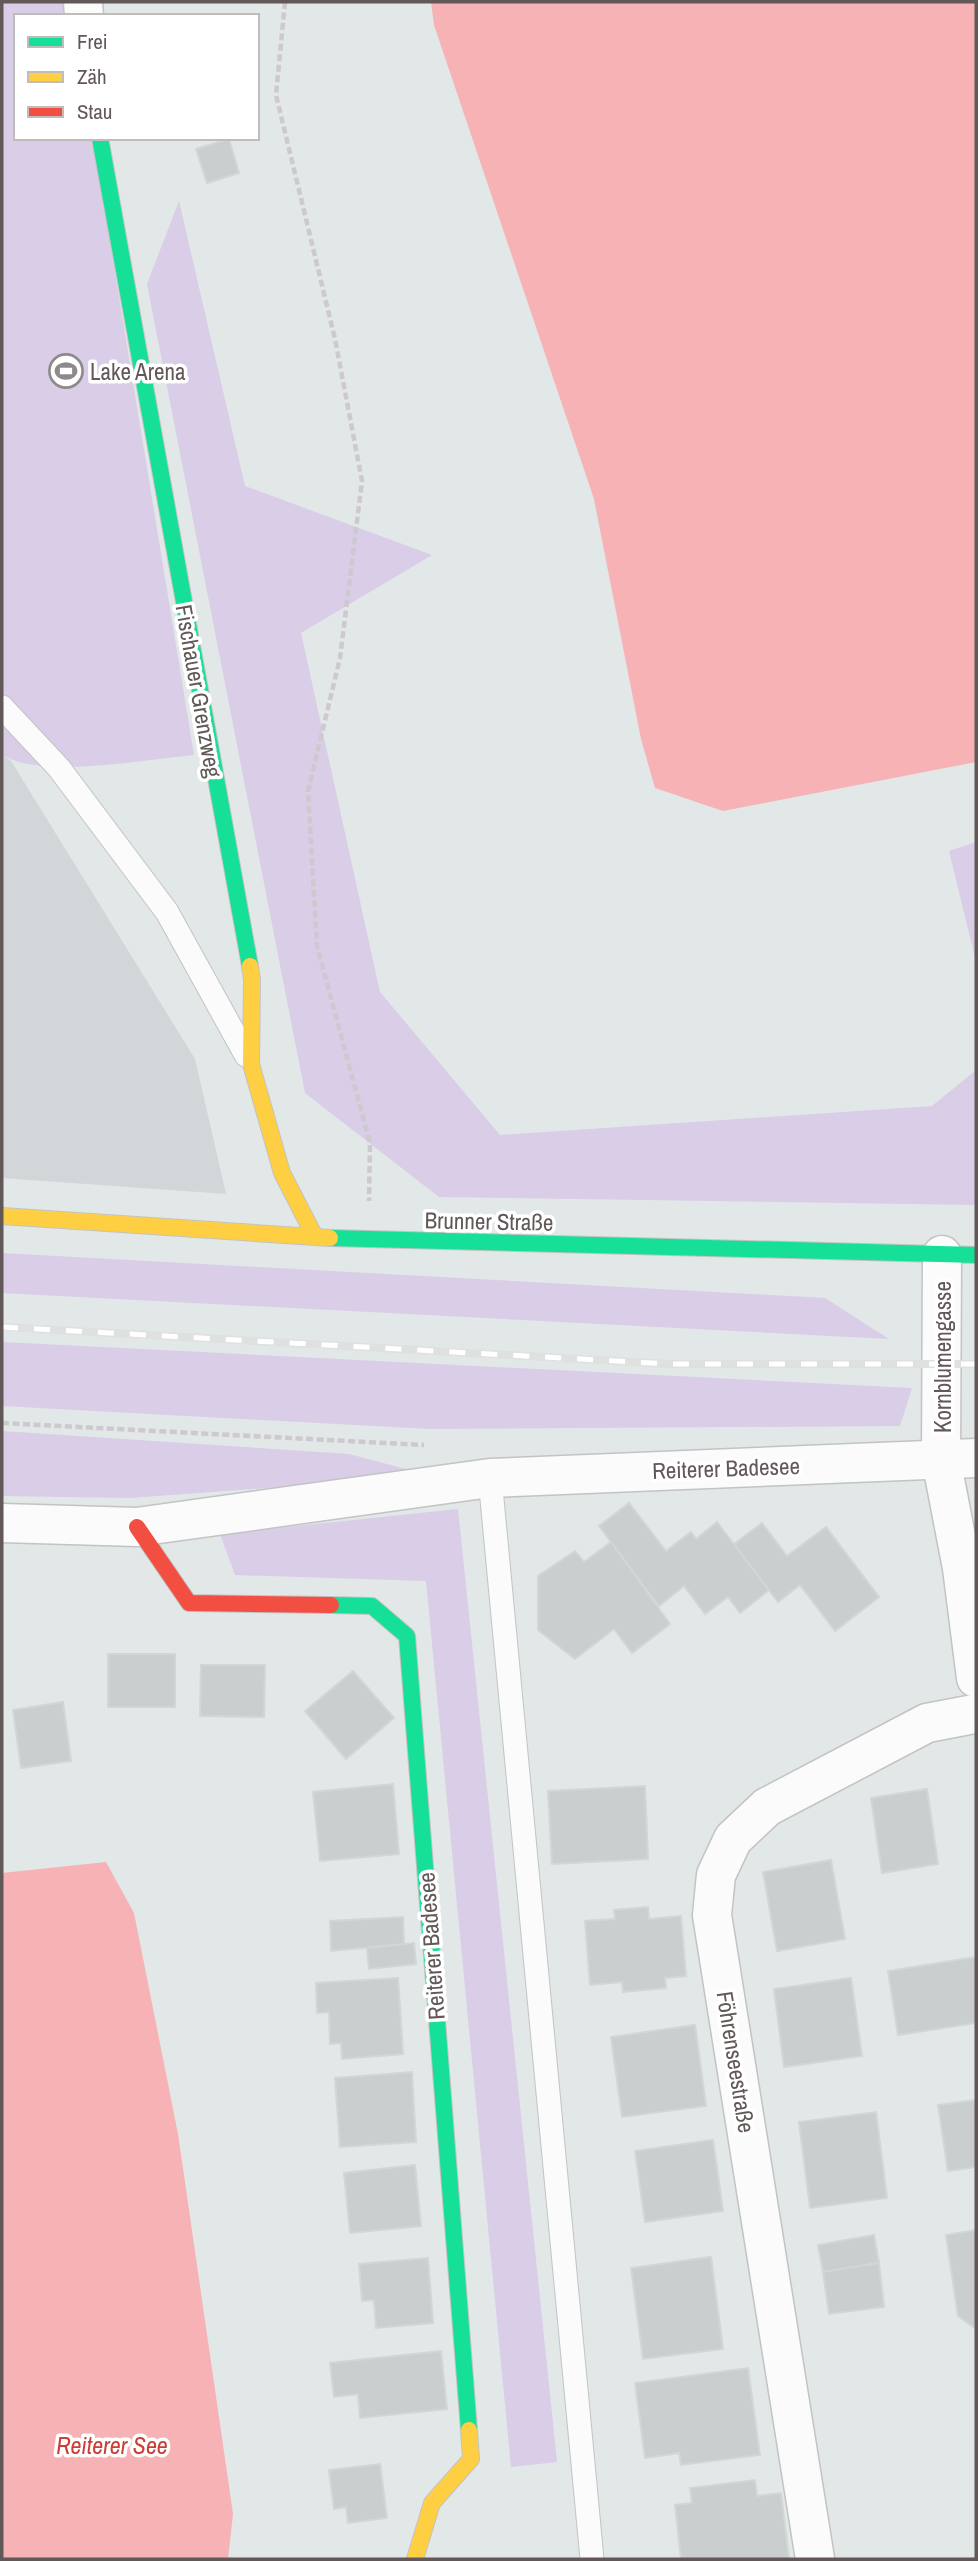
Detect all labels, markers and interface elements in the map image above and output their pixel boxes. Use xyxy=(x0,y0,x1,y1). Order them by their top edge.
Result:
legend xyxy=(14,14,259,140)
text: Frei xyxy=(77,27,108,56)
text: Zäh xyxy=(77,62,107,91)
text: Stau xyxy=(77,97,112,126)
sports icon: Lake Arena xyxy=(47,352,85,390)
place label: Lake Arena xyxy=(90,356,186,387)
street label: Fischauer Grenzweg xyxy=(169,602,230,780)
street label: Brunner Straße xyxy=(424,1204,554,1238)
street label: Kornblumengasse xyxy=(927,1281,958,1433)
street label: Reiterer Badesee xyxy=(652,1450,800,1486)
street label: Reiterer Badesee xyxy=(410,1871,452,2021)
street label: Föhrenseestraße xyxy=(710,1989,762,2135)
water label: Reiterer See xyxy=(56,2429,168,2461)

